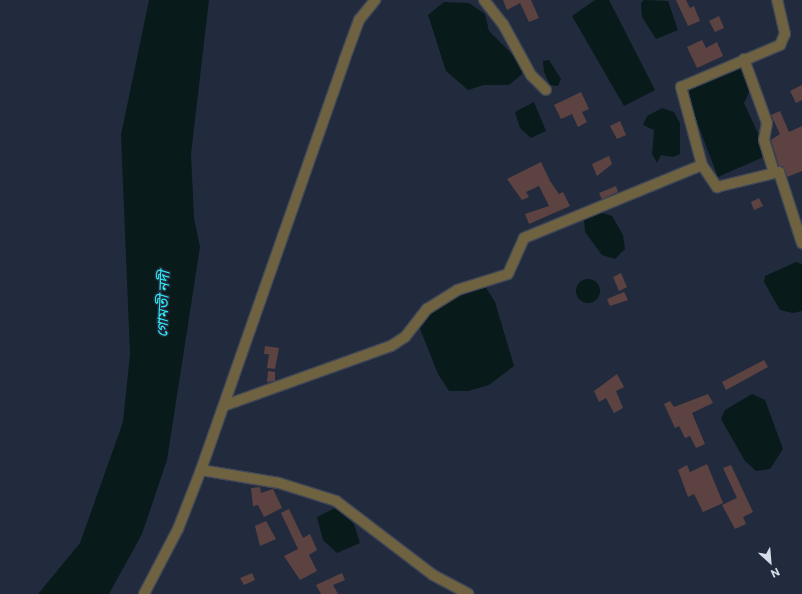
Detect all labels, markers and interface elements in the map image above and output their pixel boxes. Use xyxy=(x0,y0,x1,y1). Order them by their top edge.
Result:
water label: গোমতী নদী xyxy=(153,270,173,338)
north arrow xyxy=(750,542,790,582)
text: N xyxy=(769,566,782,581)

